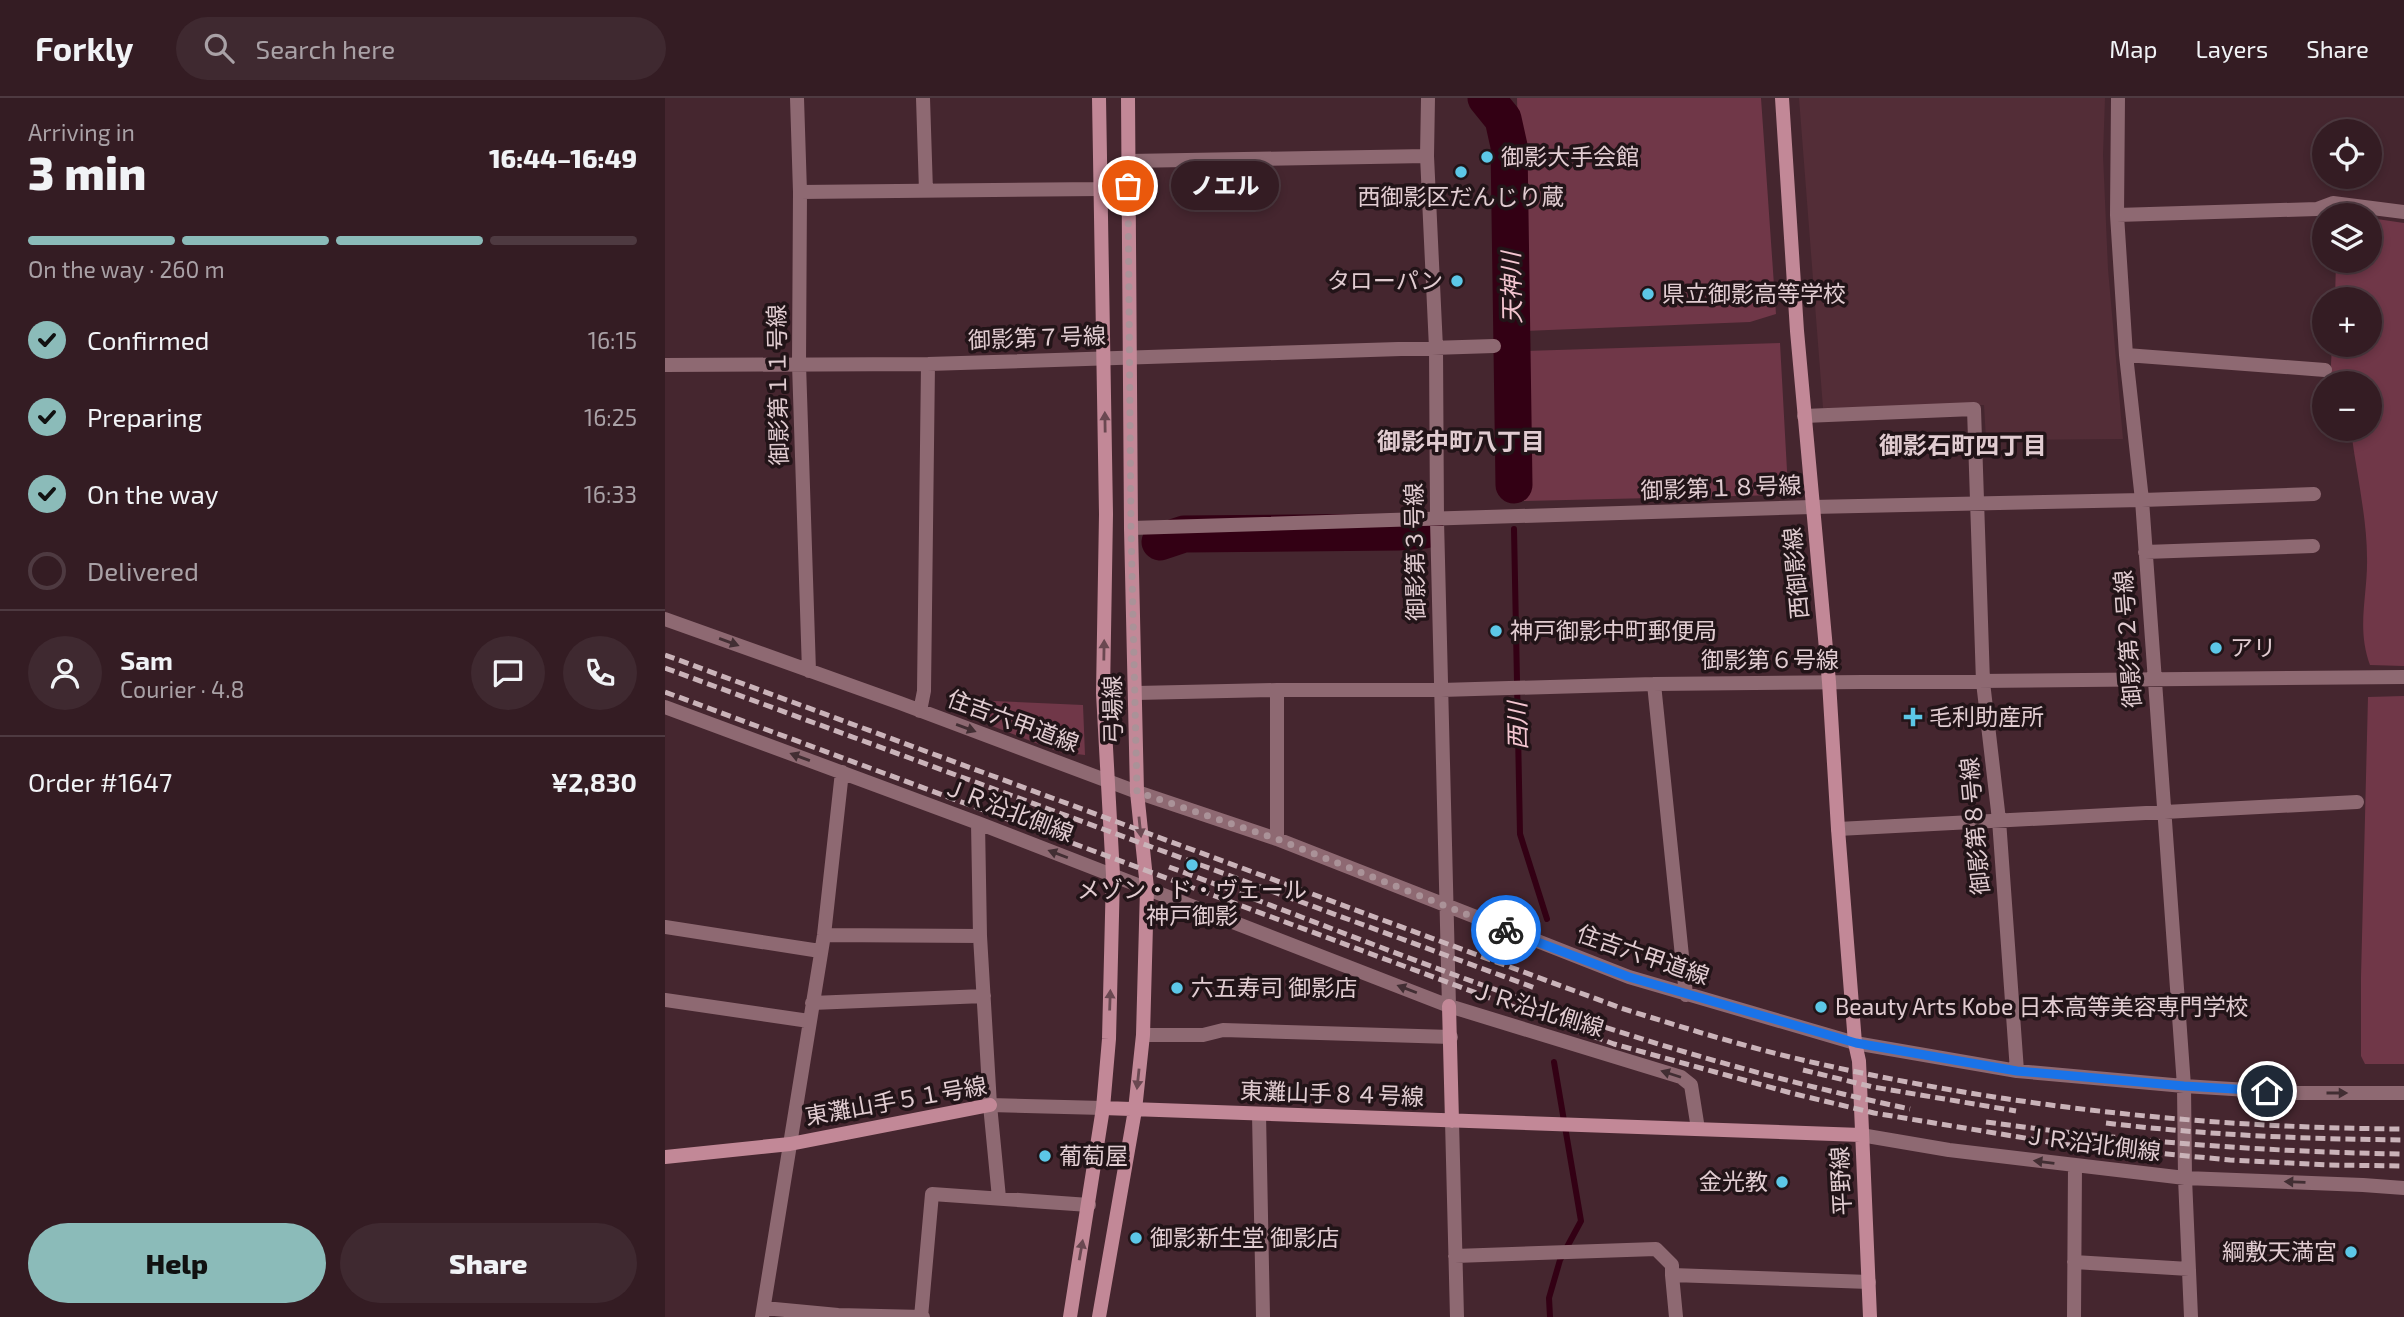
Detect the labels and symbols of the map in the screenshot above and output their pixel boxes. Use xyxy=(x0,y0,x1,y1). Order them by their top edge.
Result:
place label: 御影大手会館 xyxy=(1501,142,1639,170)
marker: 御影大手会館 xyxy=(1479,149,1495,165)
pin xyxy=(1098,156,1158,216)
callout: ノエル xyxy=(1170,162,1279,210)
marker: 西御影区だんじり蔵 xyxy=(1453,164,1469,180)
place label: 西御影区だんじり蔵 xyxy=(1358,182,1565,210)
water label: 天神川 xyxy=(1495,249,1526,324)
place label: タローパン xyxy=(1327,266,1443,294)
marker: タローパン xyxy=(1449,273,1465,289)
place label: 県立御影高等学校 xyxy=(1662,279,1846,307)
marker: 県立御影高等学校 xyxy=(1640,286,1656,302)
street label: 御影第１１号線 xyxy=(762,304,792,466)
street label: 御影第７号線 xyxy=(968,321,1106,353)
one-way arrow xyxy=(1099,411,1111,433)
district label: 御影中町八丁目 xyxy=(1377,426,1545,455)
district label: 御影石町四丁目 xyxy=(1879,430,2047,459)
street label: 御影第１８号線 xyxy=(1640,470,1802,504)
street label: 御影第３号線 xyxy=(1399,483,1429,621)
street label: 西御影線 xyxy=(1777,526,1813,620)
street label: 御影第２号線 xyxy=(2108,569,2146,709)
place label: 神戸御影中町郵便局 xyxy=(1510,616,1717,644)
marker: 神戸御影中町郵便局 xyxy=(1488,623,1504,639)
place label: アリ xyxy=(2230,633,2276,661)
one-way arrow xyxy=(719,637,740,648)
one-way arrow xyxy=(1098,639,1110,661)
marker: アリ xyxy=(2208,640,2224,656)
street label: 御影第６号線 xyxy=(1701,645,1839,673)
street label: 弓場線 xyxy=(1097,675,1127,745)
street label: 住吉六甲道線 xyxy=(944,683,1083,757)
water label: 西川 xyxy=(1502,699,1531,750)
place label: 毛利助産所 xyxy=(1929,702,2044,730)
marker: 毛利助産所 xyxy=(1903,707,1923,727)
one-way arrow xyxy=(956,723,977,734)
one-way arrow xyxy=(789,751,810,762)
street label: 御影第８号線 xyxy=(1954,756,1994,896)
street label: ＪＲ沿北側線 xyxy=(939,771,1078,847)
one-way arrow xyxy=(1135,817,1146,839)
one-way arrow xyxy=(1048,848,1069,859)
marker: メゾン・ド・ヴェール 神戸御影 xyxy=(1184,857,1200,873)
place label: メゾン・ド・ヴェール 神戸御影 xyxy=(1077,875,1307,929)
courier xyxy=(1471,895,1541,965)
street label: 住吉六甲道線 xyxy=(1574,918,1713,990)
place label: 六五寿司 御影店 xyxy=(1191,973,1357,1001)
street label: ＪＲ沿北側線 xyxy=(1467,974,1607,1042)
marker: 六五寿司 御影店 xyxy=(1169,980,1185,996)
one-way arrow xyxy=(1397,984,1418,995)
one-way arrow xyxy=(1104,988,1116,1010)
place label: Beauty Arts Kobe 日本高等美容専門学校 xyxy=(1835,992,2248,1020)
marker: Beauty Arts Kobe 日本高等美容専門学校 xyxy=(1813,999,1829,1015)
pin xyxy=(2237,1061,2297,1121)
one-way arrow xyxy=(1132,1068,1143,1090)
one-way arrow xyxy=(1660,1068,1681,1079)
street label: 東灘山手５１号線 xyxy=(803,1070,989,1130)
street label: 東灘山手８４号線 xyxy=(1240,1076,1424,1110)
one-way arrow xyxy=(2326,1087,2348,1099)
street label: ＪＲ沿北側線 xyxy=(2022,1121,2162,1165)
place label: 葡萄屋 xyxy=(1059,1141,1128,1169)
street label: 平野線 xyxy=(1824,1146,1856,1216)
marker: 葡萄屋 xyxy=(1037,1148,1053,1164)
one-way arrow xyxy=(2033,1156,2055,1167)
place label: 金光教 xyxy=(1699,1167,1768,1195)
marker: 金光教 xyxy=(1774,1174,1790,1190)
one-way arrow xyxy=(2284,1176,2306,1187)
place label: 御影新生堂 御影店 xyxy=(1150,1223,1339,1251)
marker: 御影新生堂 御影店 xyxy=(1128,1230,1144,1246)
place label: 綱敷天満宮 xyxy=(2222,1237,2337,1265)
one-way arrow xyxy=(1076,1239,1087,1261)
marker: 綱敷天満宮 xyxy=(2343,1244,2359,1260)

